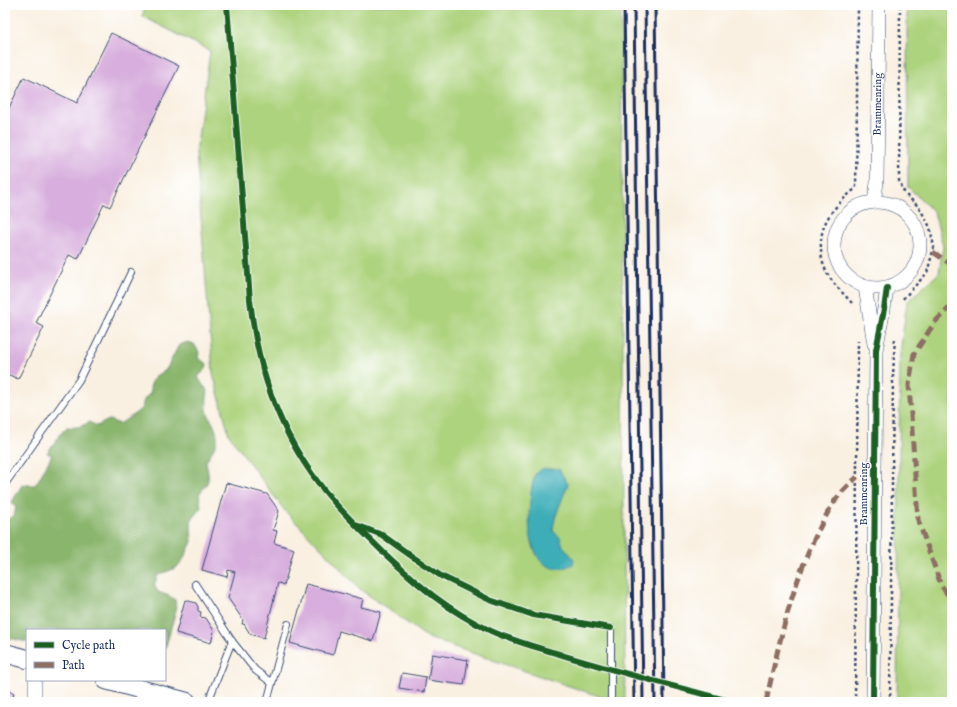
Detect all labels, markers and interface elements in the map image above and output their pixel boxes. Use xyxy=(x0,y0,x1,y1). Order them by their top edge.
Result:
street label: Brammenring xyxy=(871,72,885,136)
street label: Brammenring xyxy=(857,462,871,525)
legend xyxy=(26,629,166,681)
text: Cycle path xyxy=(62,638,116,654)
text: Path xyxy=(62,658,85,673)

